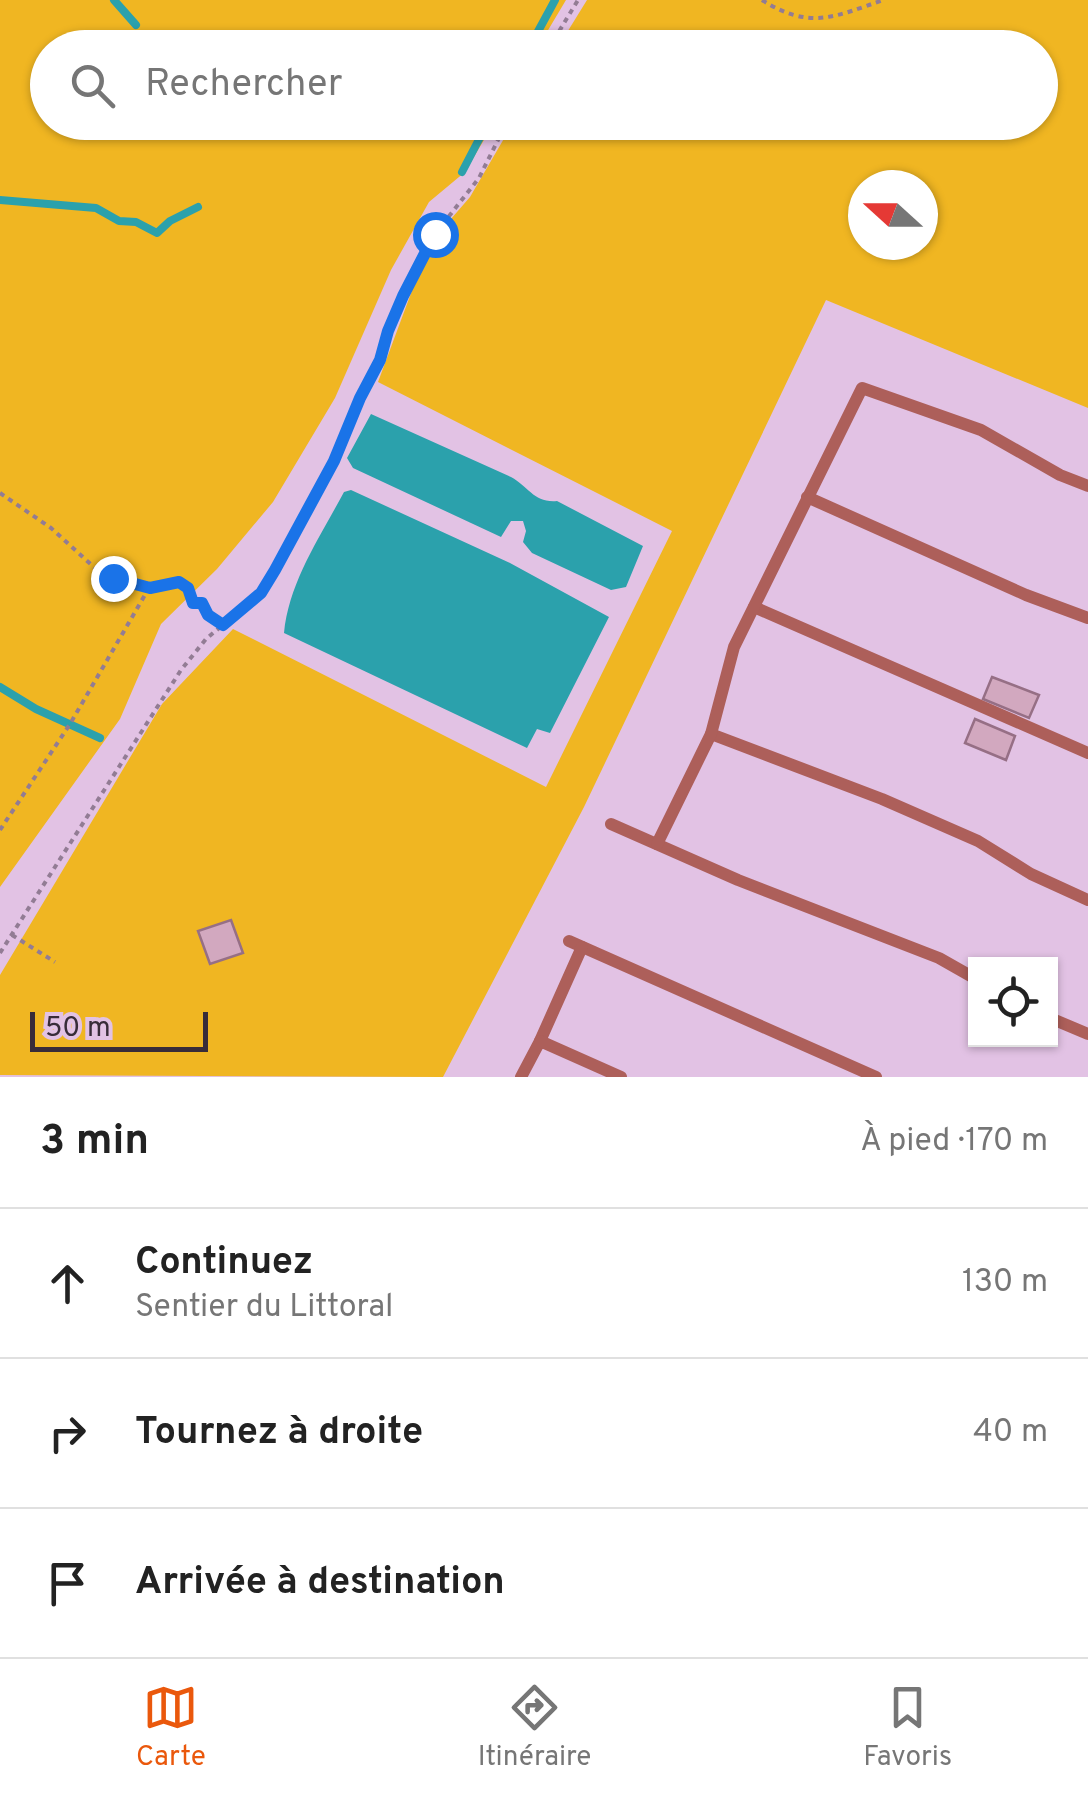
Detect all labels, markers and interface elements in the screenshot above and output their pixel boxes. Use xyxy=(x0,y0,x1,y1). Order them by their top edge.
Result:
search box xyxy=(30,30,1058,140)
icon: search xyxy=(65,58,120,113)
text: Rechercher xyxy=(145,61,343,110)
north arrow xyxy=(848,170,938,260)
route start xyxy=(413,212,459,258)
route end xyxy=(91,556,137,602)
map controls xyxy=(968,957,1058,1047)
button: locate xyxy=(968,957,1058,1047)
scale bar xyxy=(30,1007,208,1052)
text: 50 m xyxy=(45,1011,111,1047)
text: 3 min xyxy=(40,1116,149,1169)
text: À pied · 170 m xyxy=(860,1122,1048,1162)
text: Continuez xyxy=(135,1239,313,1288)
icon: ahead xyxy=(40,1256,95,1311)
text: 130 m xyxy=(962,1263,1048,1303)
text: Sentier du Littoral xyxy=(135,1288,393,1328)
icon: right xyxy=(40,1406,95,1461)
text: Tournez à droite xyxy=(135,1409,423,1458)
text: 40 m xyxy=(973,1413,1048,1453)
icon: arrive xyxy=(40,1556,95,1611)
text: Arrivée à destination xyxy=(135,1559,505,1608)
tab: Carte xyxy=(136,1680,206,1776)
tab: Itinéraire xyxy=(478,1680,591,1776)
tab: Favoris xyxy=(863,1680,952,1776)

